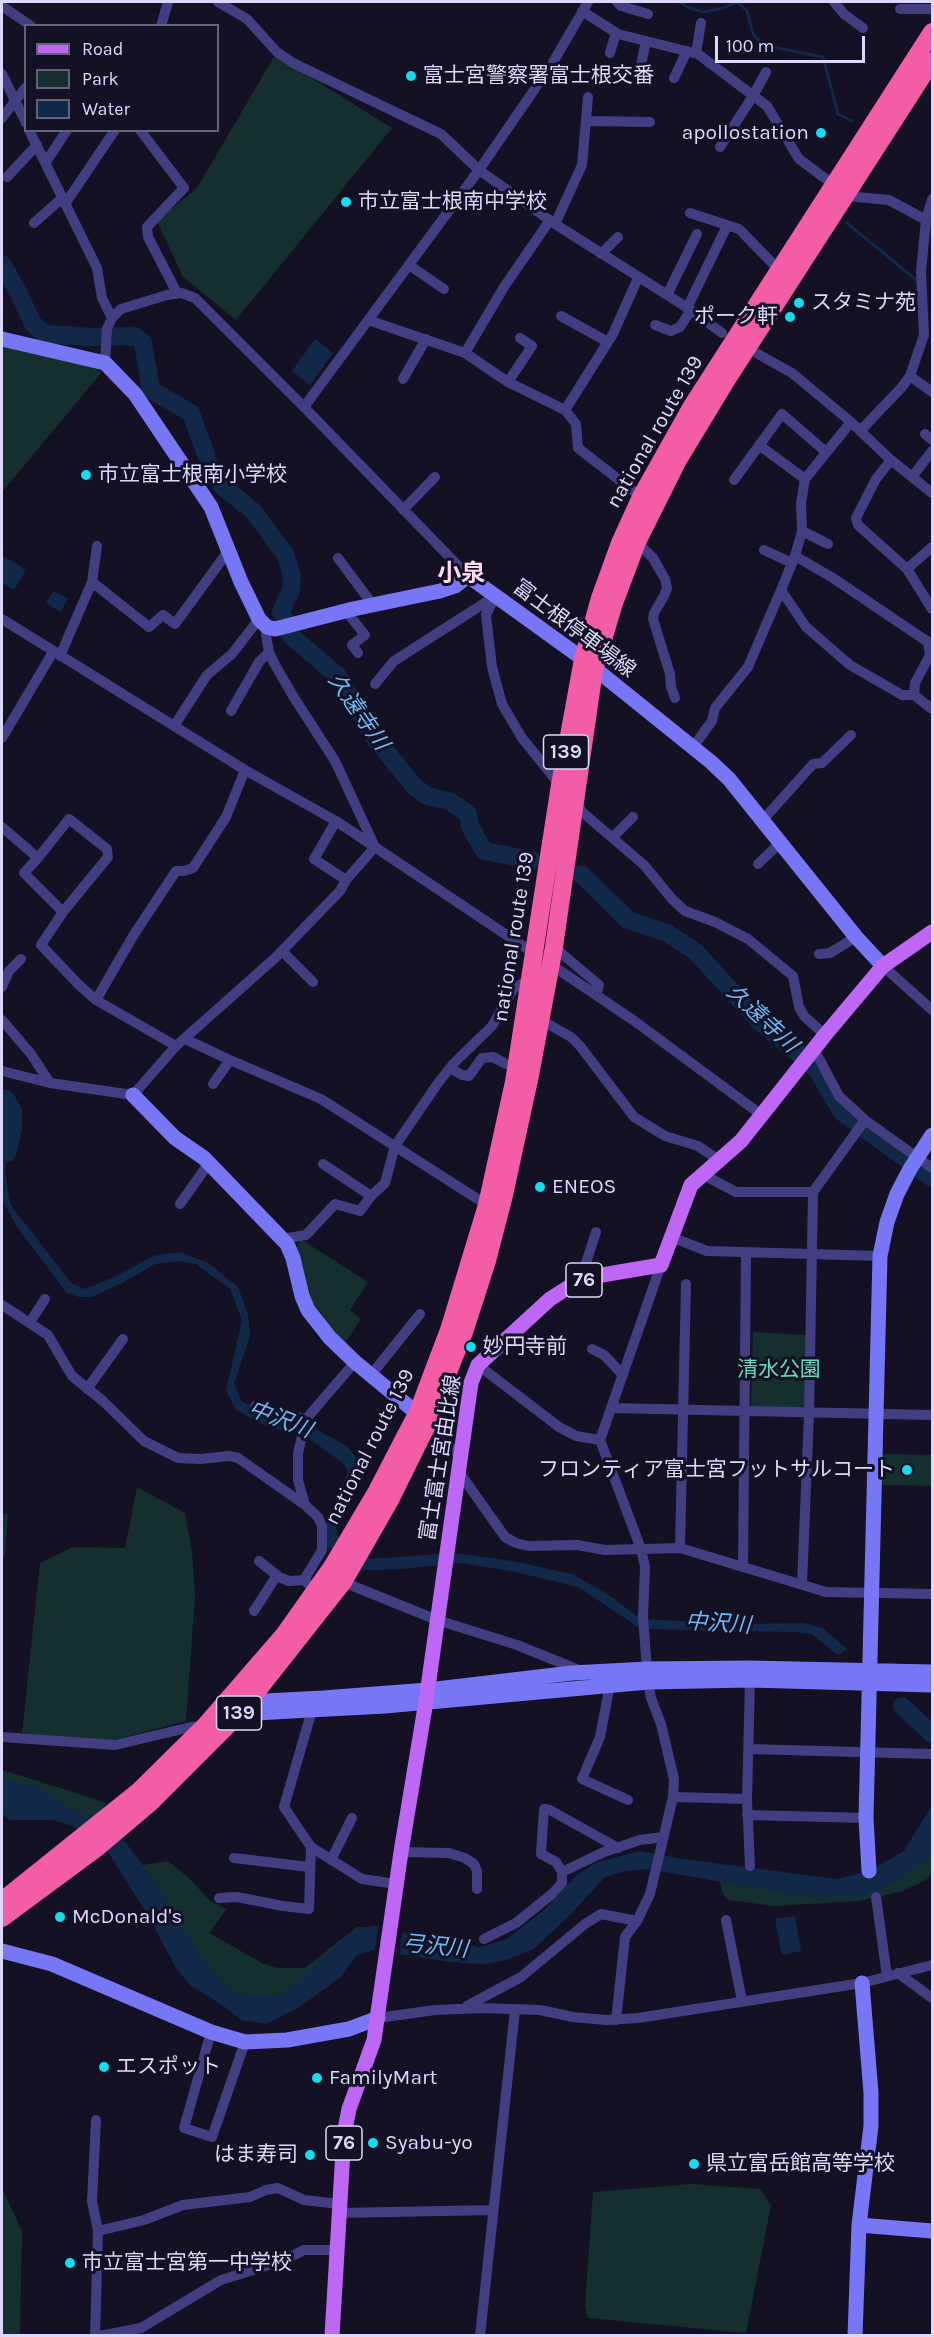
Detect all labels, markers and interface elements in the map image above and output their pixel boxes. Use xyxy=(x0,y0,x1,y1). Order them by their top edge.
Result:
legend xyxy=(24,24,219,132)
scale bar xyxy=(718,24,868,62)
text: 100 m xyxy=(726,35,774,57)
text: Road xyxy=(82,38,123,60)
place label: 富士宮警察署富士根交番 xyxy=(423,63,654,89)
text: Park xyxy=(82,68,119,90)
marker: 富士宮警察署富士根交番 xyxy=(404,69,418,83)
text: Water xyxy=(82,98,130,120)
place label: apollostation xyxy=(682,120,809,146)
marker: apollostation xyxy=(814,126,828,140)
place label: 市立富士根南中学校 xyxy=(358,189,547,215)
marker: 市立富士根南中学校 xyxy=(339,195,353,209)
place label: スタミナ苑 xyxy=(811,290,916,316)
marker: スタミナ苑 xyxy=(792,296,806,310)
place label: ポーク軒 xyxy=(694,304,778,330)
marker: ポーク軒 xyxy=(783,310,797,324)
street label: national route 139 xyxy=(601,351,709,513)
place label: 市立富士根南小学校 xyxy=(98,462,287,488)
marker: 市立富士根南小学校 xyxy=(79,468,93,482)
district label: 小泉 xyxy=(437,560,485,588)
street label: 富士根停車場線 xyxy=(508,575,640,683)
water label: 久遠寺川 xyxy=(322,668,394,756)
road number: 139 xyxy=(544,735,588,769)
street label: national route 139 xyxy=(488,850,540,1024)
water label: 久遠寺川 xyxy=(721,979,803,1059)
place label: ENEOS xyxy=(552,1174,616,1200)
marker: ENEOS xyxy=(533,1180,547,1194)
road number: 76 xyxy=(566,1263,602,1297)
place label: 妙円寺前 xyxy=(483,1334,567,1360)
marker: 妙円寺前 xyxy=(464,1340,478,1354)
park label: 清水公園 xyxy=(737,1357,821,1383)
street label: national route 139 xyxy=(320,1365,420,1529)
street label: 富士富士宮由比線 xyxy=(415,1373,467,1543)
water label: 中沢川 xyxy=(244,1396,316,1444)
place label: フロンティア富士宮フットサルコート xyxy=(538,1457,895,1483)
marker: フロンティア富士宮フットサルコート xyxy=(900,1463,914,1477)
water label: 中沢川 xyxy=(684,1609,752,1639)
road number: 139 xyxy=(216,1696,262,1730)
place label: McDonald's xyxy=(72,1904,182,1930)
marker: McDonald's xyxy=(53,1910,67,1924)
water label: 弓沢川 xyxy=(401,1930,469,1964)
place label: エスポット xyxy=(116,2054,221,2080)
marker: エスポット xyxy=(97,2060,111,2074)
place label: FamilyMart xyxy=(329,2065,437,2091)
marker: FamilyMart xyxy=(310,2071,324,2085)
road number: 76 xyxy=(326,2126,362,2160)
place label: Syabu-yo xyxy=(385,2130,473,2156)
marker: Syabu-yo xyxy=(366,2136,380,2150)
place label: はま寿司 xyxy=(214,2142,298,2168)
marker: はま寿司 xyxy=(303,2148,317,2162)
place label: 県立富岳館高等学校 xyxy=(706,2151,895,2177)
marker: 県立富岳館高等学校 xyxy=(687,2157,701,2171)
place label: 市立富士宮第一中学校 xyxy=(82,2250,292,2276)
marker: 市立富士宮第一中学校 xyxy=(63,2256,77,2270)

